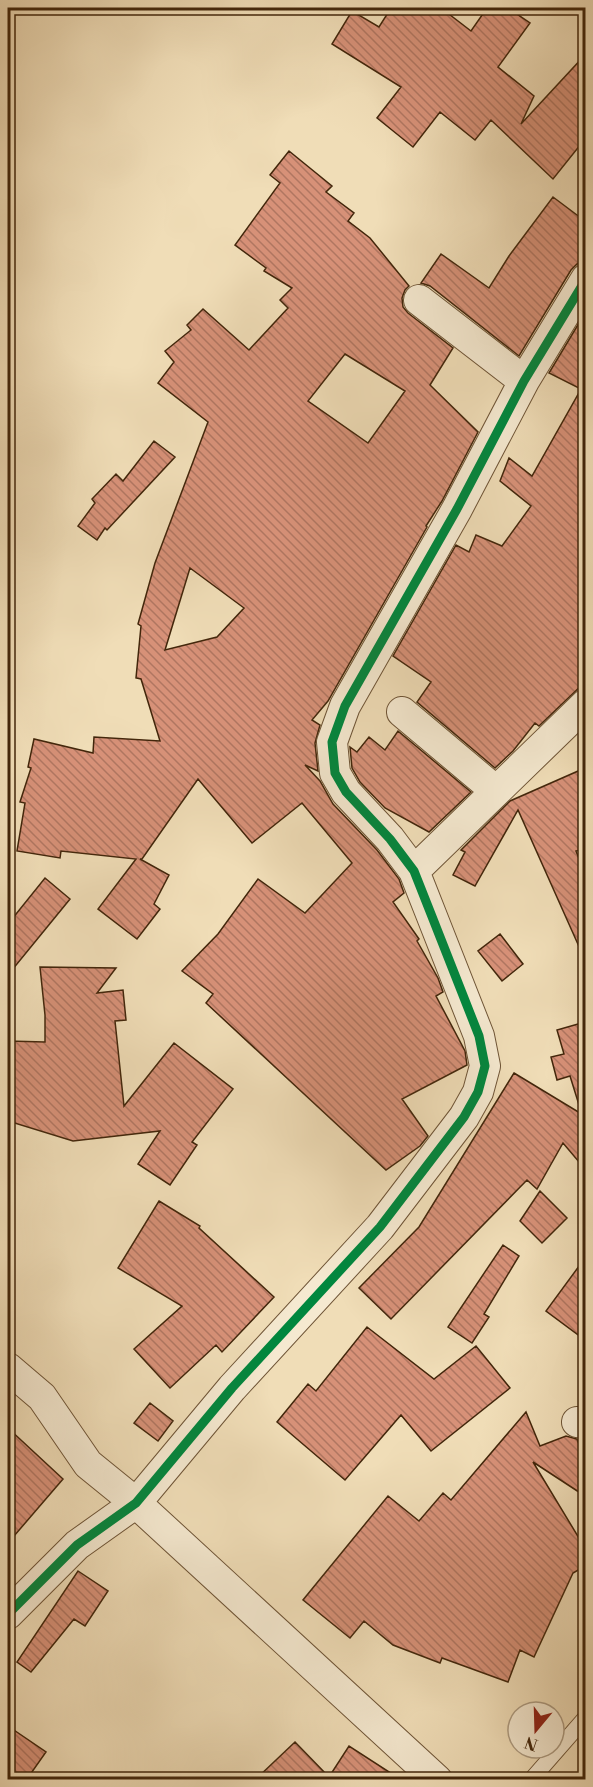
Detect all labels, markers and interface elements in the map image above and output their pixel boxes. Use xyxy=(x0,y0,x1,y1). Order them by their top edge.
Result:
north arrow xyxy=(506,1700,566,1760)
text: N xyxy=(522,1732,541,1755)

